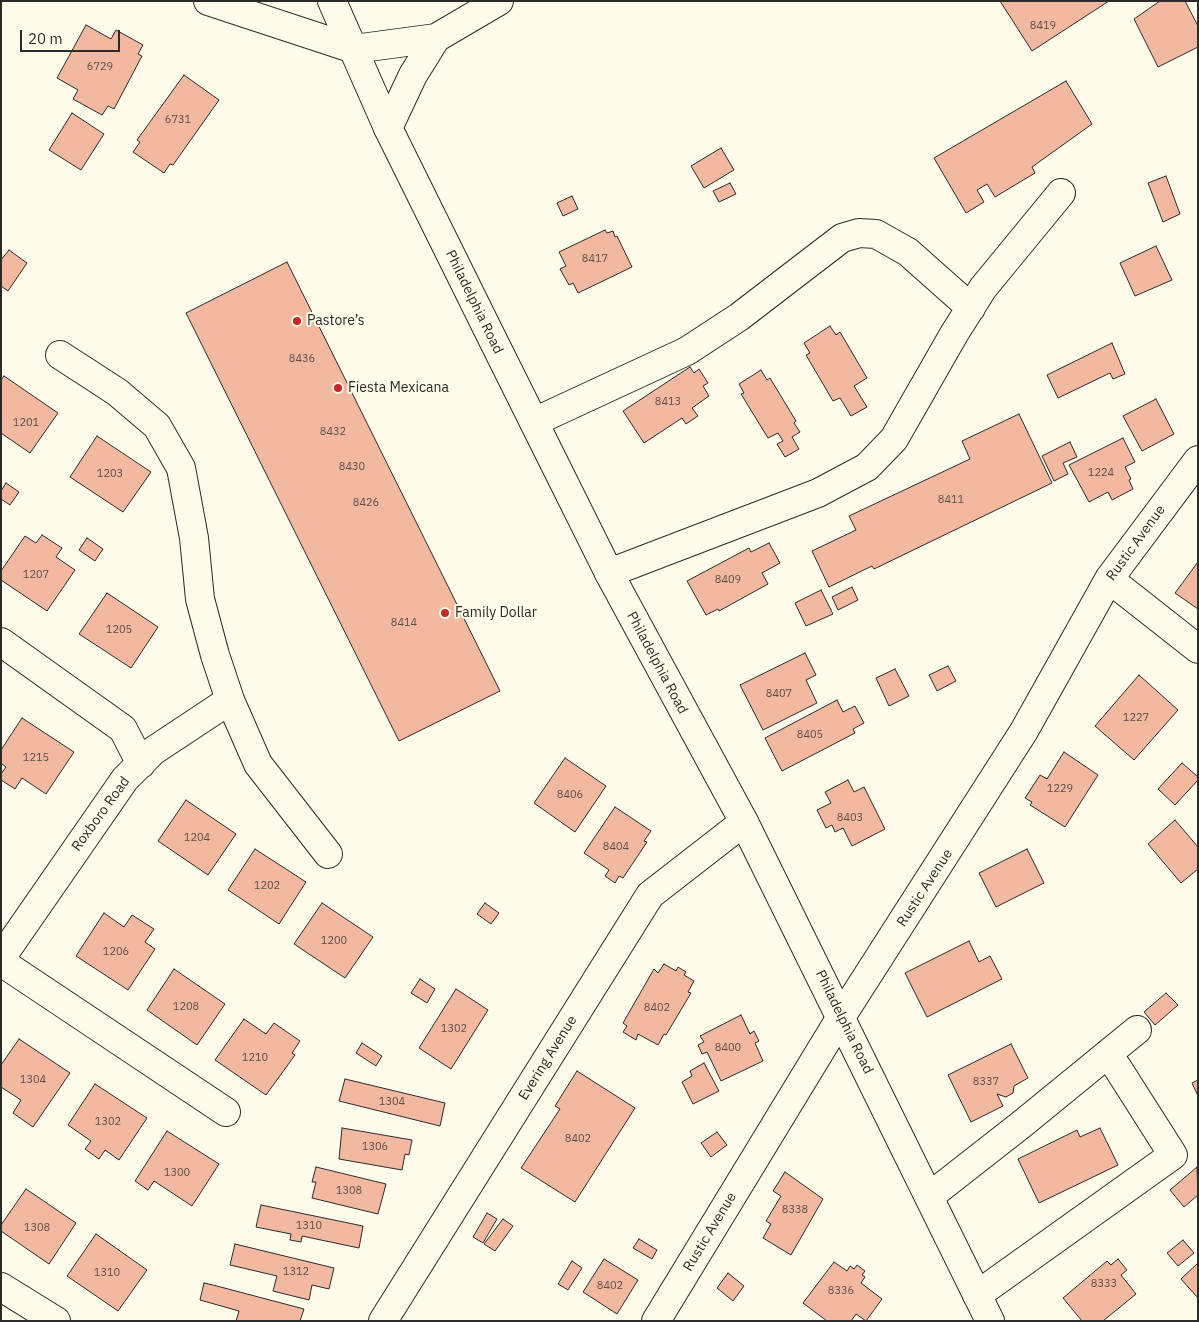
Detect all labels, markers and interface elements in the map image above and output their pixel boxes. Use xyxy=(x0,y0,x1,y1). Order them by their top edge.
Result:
house number: 8419 xyxy=(1030,19,1056,33)
scale bar xyxy=(22,20,122,52)
text: 20 m xyxy=(28,29,63,48)
house number: 6729 xyxy=(87,60,113,74)
house number: 6731 xyxy=(165,113,191,127)
street label: Philadelphia Road xyxy=(442,247,506,357)
house number: 8417 xyxy=(582,252,608,266)
place label: Pastore’s xyxy=(307,313,365,329)
marker: Pastore’s xyxy=(291,315,303,327)
house number: 8436 xyxy=(289,352,315,366)
place label: Fiesta Mexicana xyxy=(348,380,449,396)
marker: Fiesta Mexicana xyxy=(332,382,344,394)
house number: 8413 xyxy=(655,395,681,409)
house number: 1201 xyxy=(13,416,39,430)
house number: 8432 xyxy=(320,425,346,439)
house number: 8430 xyxy=(339,460,365,474)
house number: 1224 xyxy=(1088,466,1114,480)
house number: 1203 xyxy=(97,467,123,481)
house number: 8411 xyxy=(938,493,964,507)
house number: 8426 xyxy=(353,496,379,510)
street label: Rustic Avenue xyxy=(1103,502,1169,584)
house number: 1207 xyxy=(23,568,49,582)
house number: 8409 xyxy=(715,573,741,587)
place label: Family Dollar xyxy=(455,605,537,621)
marker: Family Dollar xyxy=(439,607,451,619)
street label: Philadelphia Road xyxy=(623,609,691,717)
house number: 8414 xyxy=(391,616,417,630)
house number: 1205 xyxy=(106,623,132,637)
house number: 8407 xyxy=(766,687,792,701)
house number: 1227 xyxy=(1123,711,1149,725)
house number: 8405 xyxy=(797,728,823,742)
house number: 1215 xyxy=(23,751,49,765)
street label: Roxboro Road xyxy=(68,774,134,854)
house number: 1229 xyxy=(1047,782,1073,796)
house number: 8406 xyxy=(557,788,583,802)
house number: 8403 xyxy=(837,811,863,825)
house number: 1204 xyxy=(184,831,210,845)
house number: 8404 xyxy=(603,840,629,854)
street label: Rustic Avenue xyxy=(894,846,956,930)
house number: 1202 xyxy=(254,879,280,893)
house number: 1200 xyxy=(321,934,347,948)
house number: 1206 xyxy=(103,945,129,959)
street label: Philadelphia Road xyxy=(812,967,876,1077)
house number: 1208 xyxy=(173,1000,199,1014)
house number: 8402 xyxy=(644,1001,670,1015)
street label: Evering Avenue xyxy=(515,1013,581,1103)
house number: 1302 xyxy=(441,1022,467,1036)
house number: 8400 xyxy=(715,1041,741,1055)
house number: 1210 xyxy=(242,1051,268,1065)
house number: 1304 xyxy=(20,1073,46,1087)
house number: 8337 xyxy=(973,1075,999,1089)
house number: 1304 xyxy=(379,1095,405,1109)
house number: 1302 xyxy=(95,1115,121,1129)
house number: 8402 xyxy=(565,1132,591,1146)
house number: 1306 xyxy=(362,1140,388,1154)
house number: 1300 xyxy=(164,1166,190,1180)
house number: 1308 xyxy=(336,1184,362,1198)
street label: Rustic Avenue xyxy=(680,1189,740,1275)
house number: 8338 xyxy=(782,1203,808,1217)
house number: 1310 xyxy=(296,1219,322,1233)
house number: 1308 xyxy=(24,1221,50,1235)
house number: 1312 xyxy=(283,1265,309,1279)
house number: 1310 xyxy=(94,1266,120,1280)
house number: 8333 xyxy=(1091,1277,1117,1291)
house number: 8402 xyxy=(597,1279,623,1293)
house number: 8336 xyxy=(828,1284,854,1298)

